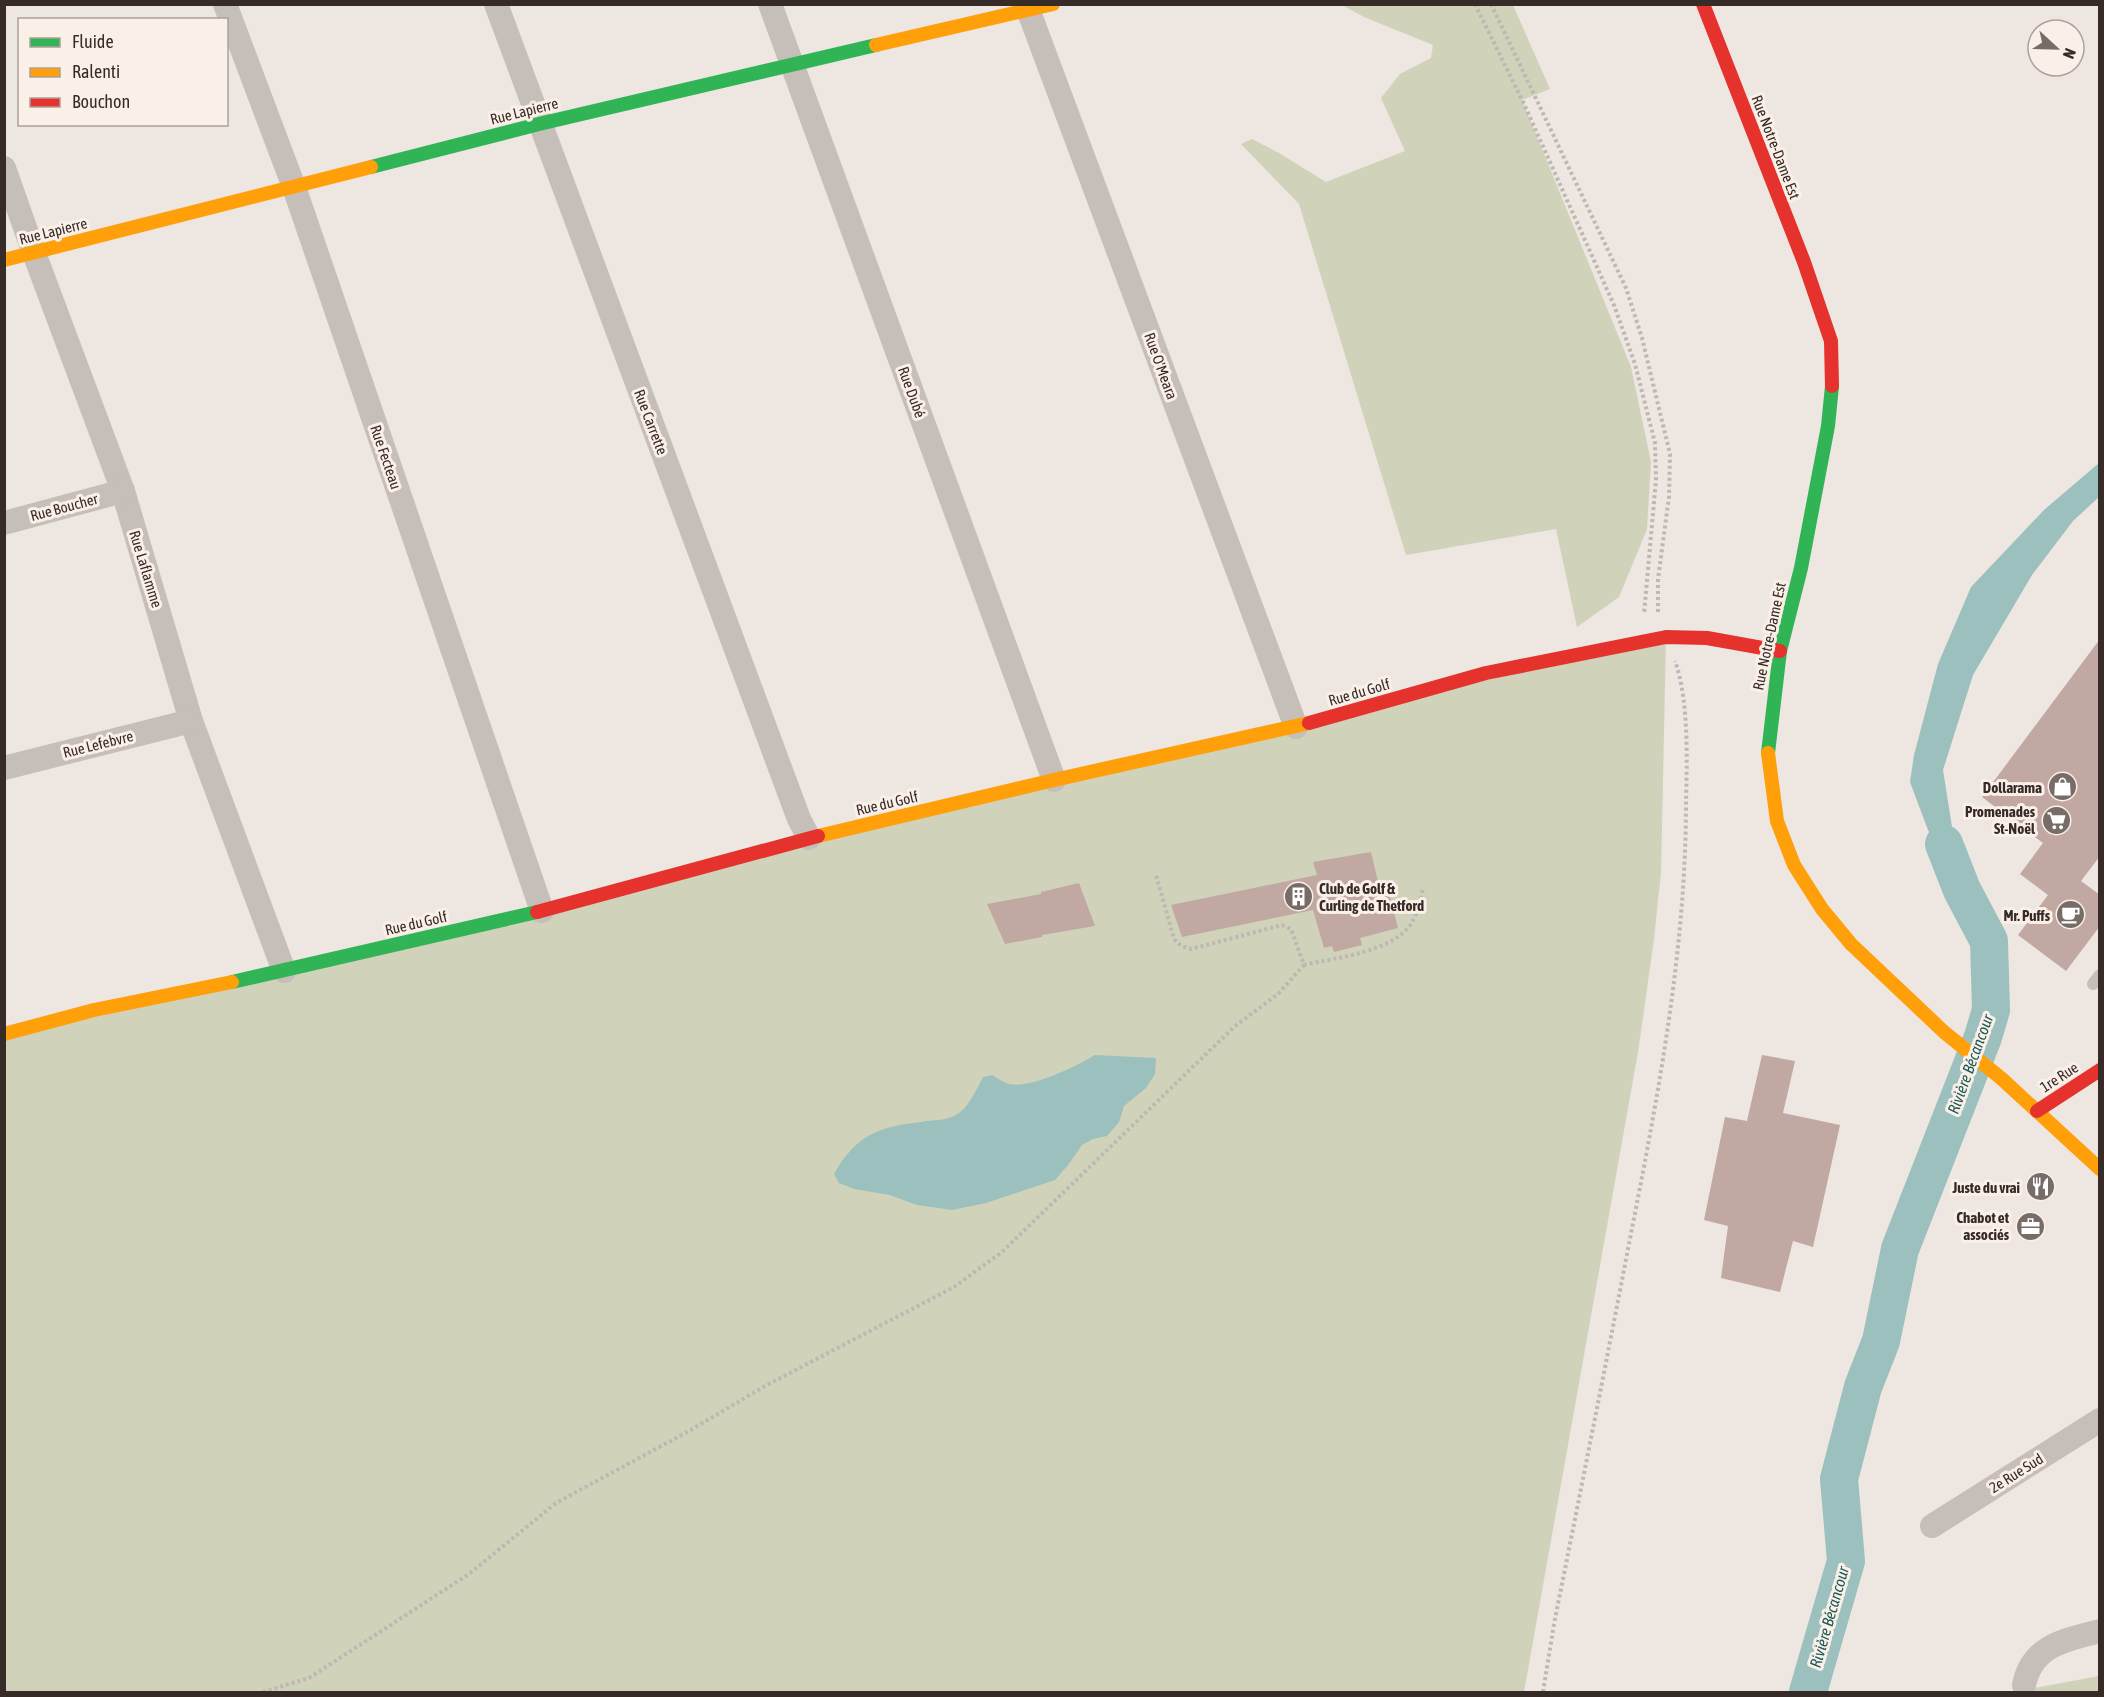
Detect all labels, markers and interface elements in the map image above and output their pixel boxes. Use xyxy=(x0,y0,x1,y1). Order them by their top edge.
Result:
legend xyxy=(18,18,228,126)
north arrow xyxy=(2026,18,2086,78)
text: Fluide xyxy=(72,31,114,52)
text: N xyxy=(2060,46,2080,61)
text: Ralenti xyxy=(72,61,120,82)
text: Bouchon xyxy=(72,91,130,112)
street label: Rue Notre-Dame Est xyxy=(1748,93,1804,201)
street label: Rue Lapierre xyxy=(488,94,560,128)
street label: Rue Lapierre xyxy=(17,214,89,248)
street label: Rue O'Meara xyxy=(1141,330,1181,402)
street label: Rue Dubé xyxy=(895,364,929,420)
street label: Rue Carrette xyxy=(631,387,671,457)
street label: Rue Fecteau xyxy=(367,423,405,491)
street label: Rue Boucher xyxy=(28,490,100,524)
street label: Rue Laflamme xyxy=(126,528,166,610)
street label: Rue Notre-Dame Est xyxy=(1749,580,1789,692)
street label: Rue du Golf xyxy=(1326,675,1392,709)
street label: Rue Lefebvre xyxy=(61,727,135,761)
shop icon: Dollarama xyxy=(2047,771,2079,803)
place label: Dollarama xyxy=(1983,779,2042,796)
street label: Rue du Golf xyxy=(854,788,920,818)
place label: Promenades St-Noël xyxy=(1965,803,2036,837)
supermarket icon: Promenades St-Noël xyxy=(2040,804,2072,836)
place label: Club de Golf & Curling de Thetford xyxy=(1319,880,1424,914)
building icon: Club de Golf & Curling de Thetford xyxy=(1282,881,1314,913)
cafe icon: Mr. Puffs xyxy=(2055,899,2087,931)
place label: Mr. Puffs xyxy=(2003,907,2051,924)
street label: Rue du Golf xyxy=(383,908,449,938)
water label: Rivière Bécancour xyxy=(1944,1011,1997,1116)
street label: 1re Rue xyxy=(2037,1058,2081,1096)
restaurant icon: Juste du vrai xyxy=(2025,1171,2057,1203)
place label: Juste du vrai xyxy=(1951,1179,2020,1196)
place label: Chabot et associés xyxy=(1956,1209,2010,1243)
office icon: Chabot et associés xyxy=(2014,1210,2046,1242)
street label: 2e Rue Sud xyxy=(1986,1450,2046,1496)
water label: Rivière Bécancour xyxy=(1806,1563,1852,1670)

